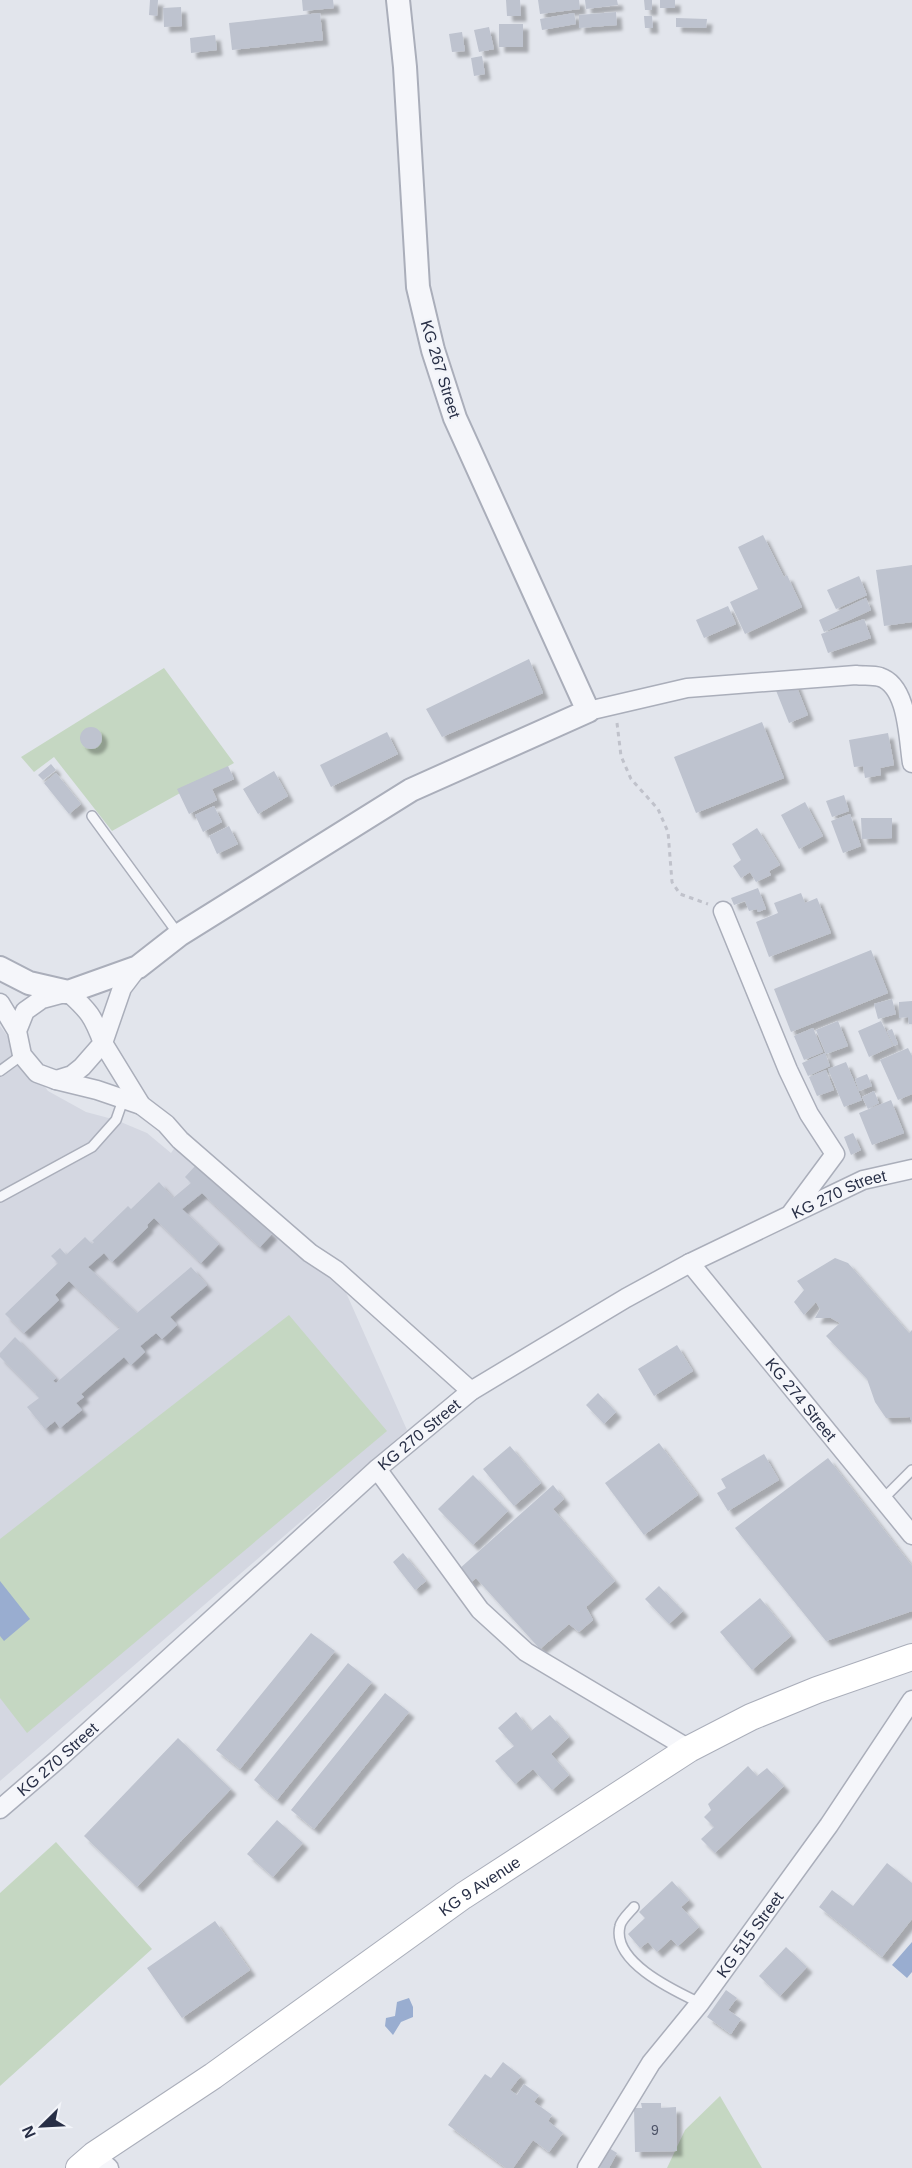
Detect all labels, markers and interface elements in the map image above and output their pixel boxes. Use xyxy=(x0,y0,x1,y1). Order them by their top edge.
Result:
street label: KG 267 Street xyxy=(418,318,464,421)
street label: KG 270 Street xyxy=(789,1167,888,1222)
street label: KG 274 Street xyxy=(762,1355,840,1445)
street label: KG 270 Street xyxy=(375,1395,464,1474)
street label: KG 270 Street xyxy=(14,1719,102,1799)
street label: KG 9 Avenue xyxy=(436,1853,524,1920)
street label: KG 515 Street xyxy=(713,1888,787,1981)
north arrow xyxy=(12,2096,72,2156)
house number: 9 xyxy=(651,2122,659,2138)
text: N xyxy=(19,2123,39,2141)

